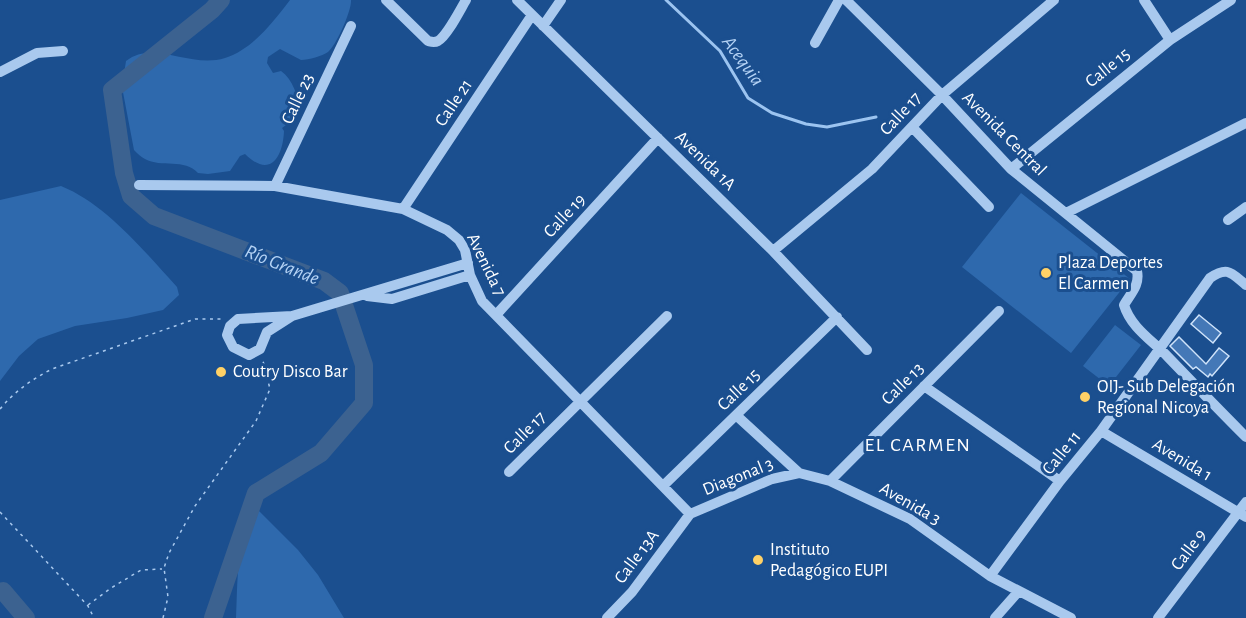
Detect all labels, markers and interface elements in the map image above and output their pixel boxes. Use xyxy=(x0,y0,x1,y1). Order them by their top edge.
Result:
water label: Acequia xyxy=(718,32,768,90)
street label: Calle 15 xyxy=(1082,45,1134,91)
street label: Calle 23 xyxy=(279,71,317,127)
street label: Calle 21 xyxy=(432,76,476,130)
street label: Avenida Central xyxy=(958,88,1050,180)
street label: Calle 17 xyxy=(877,89,925,139)
street label: Avenida 1A xyxy=(671,128,739,194)
street label: Calle 19 xyxy=(541,191,589,241)
street label: Avenida 7 xyxy=(463,231,509,299)
water label: Río Grande xyxy=(242,241,322,289)
place label: Plaza Deportes El Carmen xyxy=(1058,254,1163,293)
marker: Plaza Deportes El Carmen xyxy=(1039,266,1053,280)
street label: Calle 13 xyxy=(878,359,928,409)
place label: Coutry Disco Bar xyxy=(233,363,348,381)
marker: Coutry Disco Bar xyxy=(214,365,228,379)
street label: Calle 15 xyxy=(714,366,764,414)
place label: OIJ- Sub Delegación Regional Nicoya xyxy=(1097,378,1235,417)
marker: OIJ- Sub Delegación Regional Nicoya xyxy=(1078,390,1092,404)
street label: Calle 17 xyxy=(500,408,550,458)
street label: Calle 11 xyxy=(1039,428,1085,478)
district label: EL CARMEN xyxy=(865,435,971,455)
street label: Avenida 1 xyxy=(1149,435,1215,485)
street label: Diagonal 3 xyxy=(700,455,776,499)
street label: Avenida 3 xyxy=(876,479,944,529)
street label: Calle 13A xyxy=(611,526,663,587)
street label: Calle 9 xyxy=(1168,526,1210,574)
place label: Instituto Pedagógico EUPI xyxy=(770,541,888,580)
marker: Instituto Pedagógico EUPI xyxy=(751,553,765,567)

